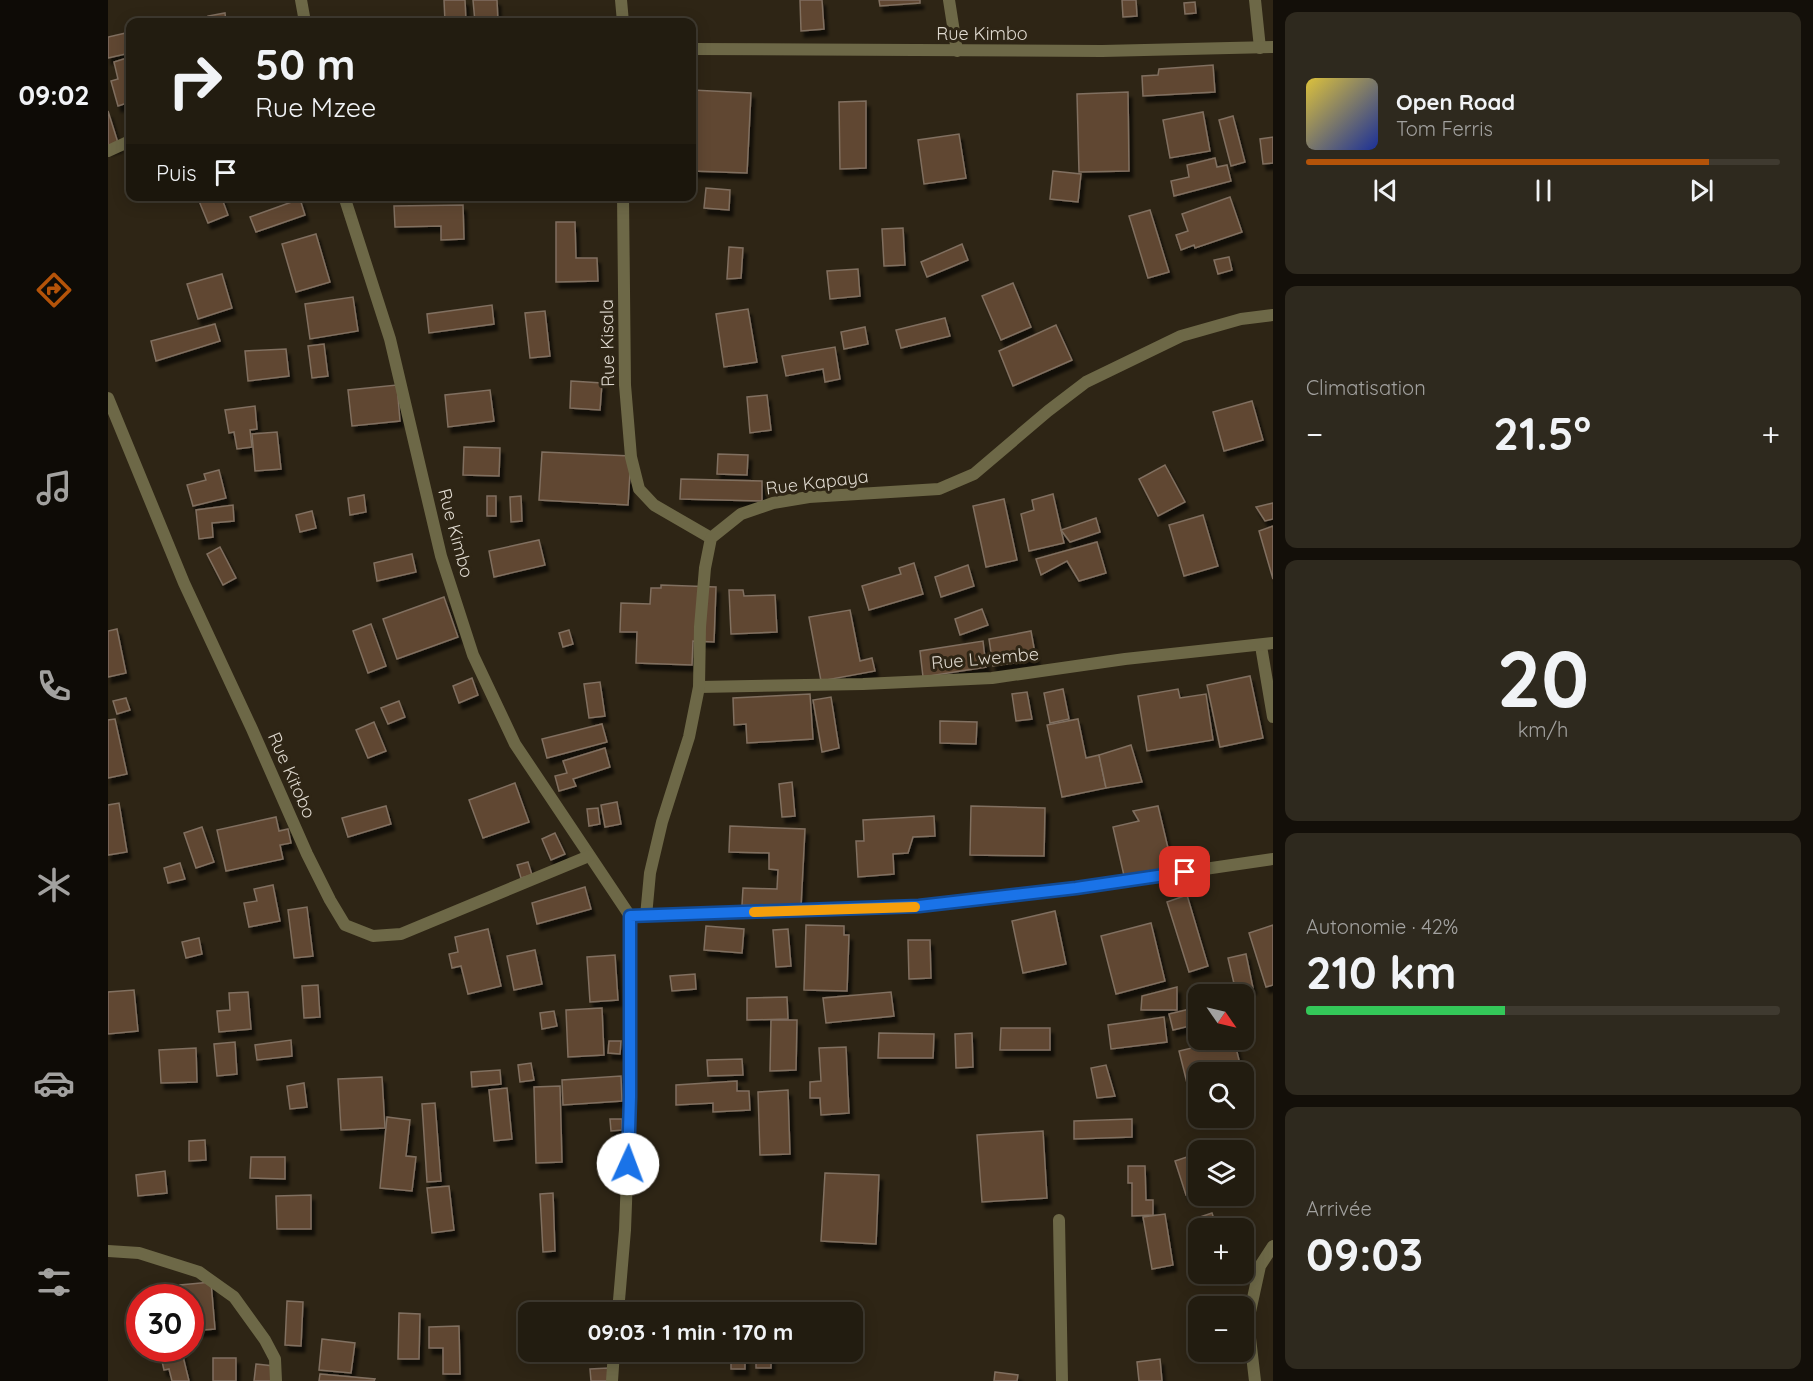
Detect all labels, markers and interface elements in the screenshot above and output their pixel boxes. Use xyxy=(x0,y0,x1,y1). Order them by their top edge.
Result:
street label: Rue Kimbo xyxy=(936,22,1028,45)
text: 50 m xyxy=(255,38,355,91)
icon: right xyxy=(156,42,234,120)
text: 09:02 xyxy=(18,78,90,112)
text: Open Road xyxy=(1396,88,1515,116)
text: Rue Mzee xyxy=(255,90,376,124)
text: Tom Ferris xyxy=(1396,116,1493,141)
icon: arrive xyxy=(209,156,242,189)
text: Puis xyxy=(156,159,197,187)
icon: previous xyxy=(1369,174,1402,207)
icon: pause xyxy=(1527,174,1560,207)
icon: next xyxy=(1685,174,1718,207)
icon: directions xyxy=(33,269,75,311)
street label: Rue Kisala xyxy=(595,299,619,387)
text: Climatisation xyxy=(1306,375,1426,400)
text: 21.5° xyxy=(1493,405,1591,461)
text: − xyxy=(1306,413,1323,454)
text: + xyxy=(1761,413,1780,454)
street label: Rue Kapaya xyxy=(764,464,870,500)
icon: music xyxy=(33,467,75,509)
street label: Rue Kimbo xyxy=(433,486,479,580)
text: 20 xyxy=(1497,629,1589,727)
street label: Rue Lwembe xyxy=(930,642,1040,674)
icon: phone xyxy=(33,665,75,707)
text: km/h xyxy=(1518,717,1568,742)
street label: Rue Kitobo xyxy=(263,728,321,822)
pin xyxy=(1159,846,1210,897)
icon: arrive xyxy=(1168,855,1201,888)
icon: climate xyxy=(33,864,75,906)
text: Autonomie · 42% xyxy=(1306,914,1458,939)
text: 210 km xyxy=(1306,944,1456,1000)
north arrow xyxy=(1188,984,1254,1050)
map controls xyxy=(1188,984,1254,1362)
icon: car xyxy=(33,1062,75,1104)
button: search xyxy=(1188,1062,1254,1128)
position arrow xyxy=(596,1132,660,1196)
button: layers xyxy=(1188,1140,1254,1206)
text: Arrivée xyxy=(1306,1196,1372,1221)
button: + xyxy=(1188,1218,1254,1284)
text: 09:03 xyxy=(1306,1226,1423,1282)
icon: filters xyxy=(33,1261,75,1303)
speed limit sign: 30 xyxy=(126,1284,204,1362)
button: − xyxy=(1188,1296,1254,1362)
text: 09:03 · 1 min · 170 m xyxy=(588,1318,793,1346)

